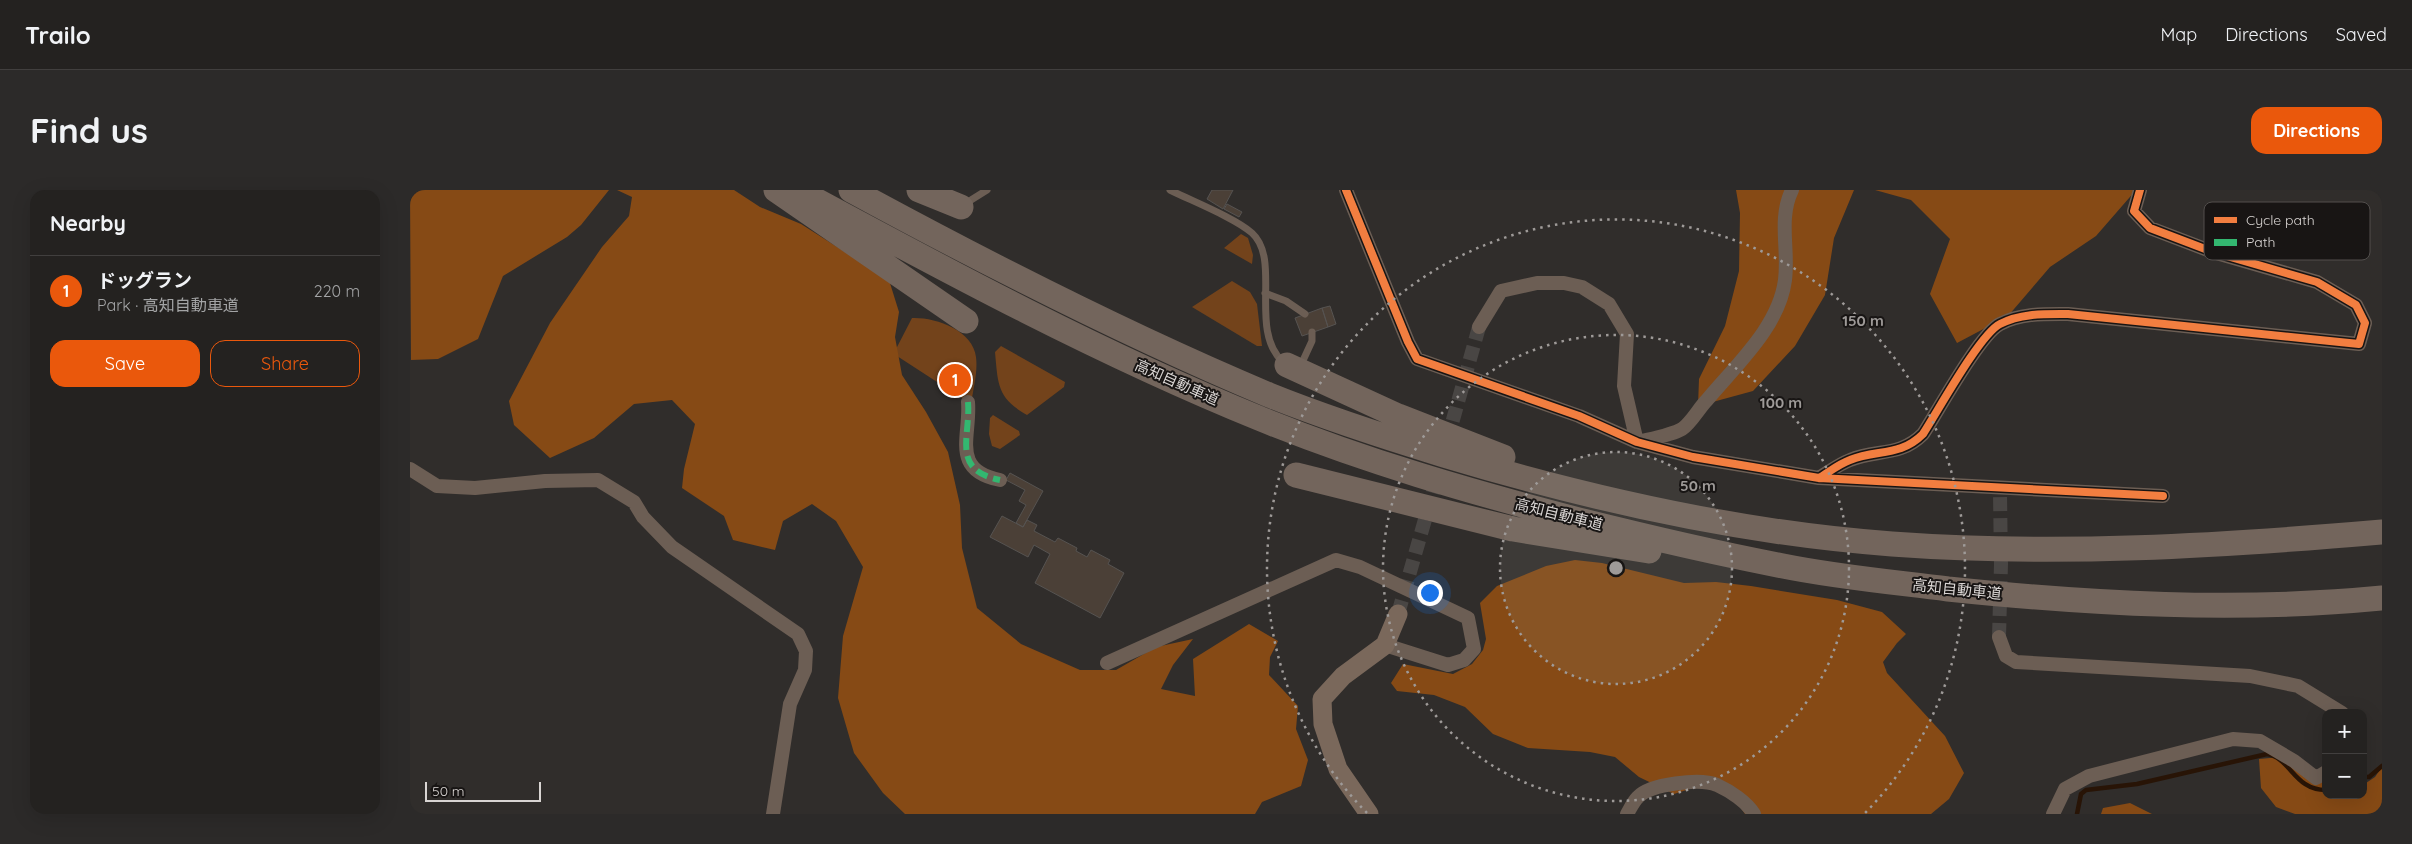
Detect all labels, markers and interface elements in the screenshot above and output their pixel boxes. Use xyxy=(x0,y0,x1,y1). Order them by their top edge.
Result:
text: Trailo xyxy=(25,20,91,50)
text: Map xyxy=(2160,23,2197,46)
text: Directions xyxy=(2225,23,2308,46)
text: Saved xyxy=(2336,23,2387,46)
button: Directions xyxy=(2251,107,2382,154)
text: Find us xyxy=(30,108,148,152)
legend xyxy=(2204,202,2370,260)
text: Nearby xyxy=(50,210,126,236)
text: Cycle path xyxy=(2246,211,2315,229)
text: Path xyxy=(2246,233,2275,251)
text: ドッグラン xyxy=(97,268,192,292)
text: 1 xyxy=(63,281,69,301)
text: 220 m xyxy=(314,281,360,301)
text: Park · 高知自動車道 xyxy=(97,295,239,315)
text: 150 m xyxy=(1842,311,1884,330)
button: Save xyxy=(50,340,200,387)
button: Share xyxy=(210,340,360,387)
street label: 高知自動車道 xyxy=(1132,355,1222,409)
pin: 1 xyxy=(939,361,971,399)
text: 100 m xyxy=(1760,393,1802,412)
text: 50 m xyxy=(1680,476,1716,495)
street label: 高知自動車道 xyxy=(1513,494,1605,534)
centre of rings xyxy=(1607,559,1625,577)
street label: 高知自動車道 xyxy=(1911,575,2003,603)
your location xyxy=(1417,580,1443,606)
map controls xyxy=(2322,709,2367,799)
button: + xyxy=(2322,709,2367,754)
button: − xyxy=(2322,754,2367,799)
scale bar xyxy=(425,779,541,802)
text: 50 m xyxy=(432,782,465,800)

